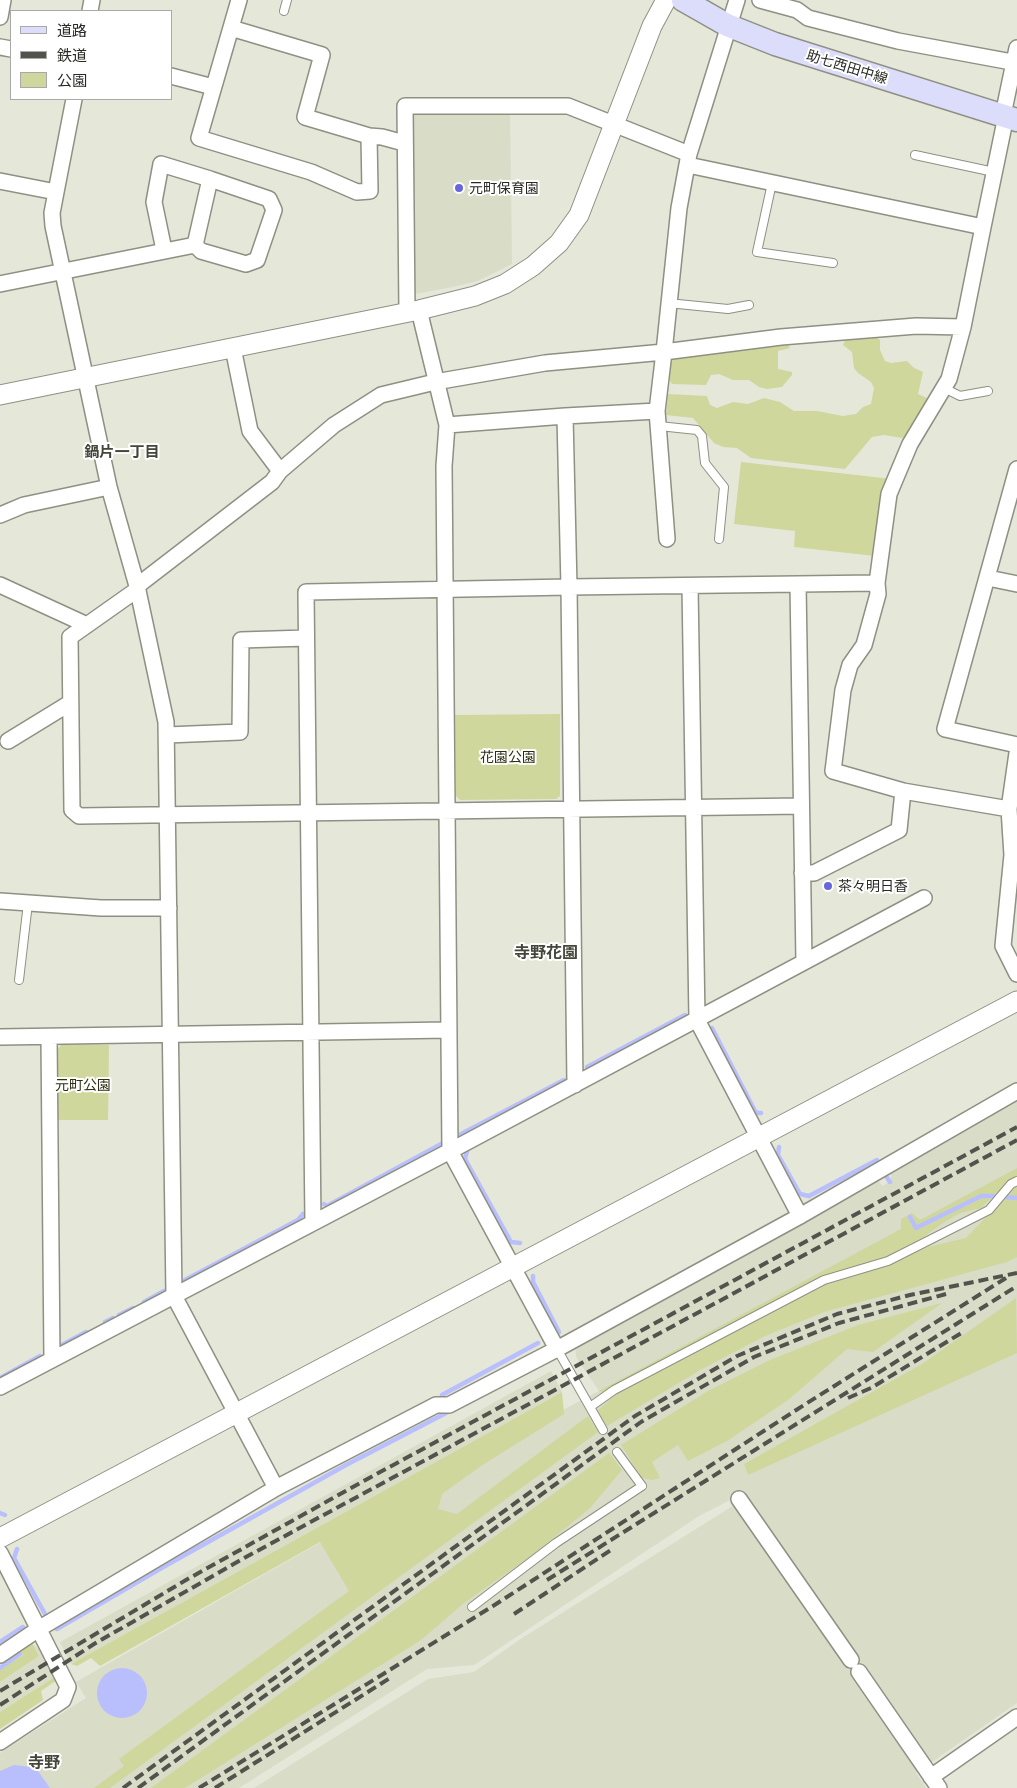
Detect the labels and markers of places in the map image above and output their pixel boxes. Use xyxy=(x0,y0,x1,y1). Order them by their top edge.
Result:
place label: 元町保育園 xyxy=(469,180,539,196)
marker: 元町保育園 xyxy=(453,182,465,194)
place label: 茶々明日香 xyxy=(838,878,908,894)
marker: 茶々明日香 xyxy=(822,880,834,892)

